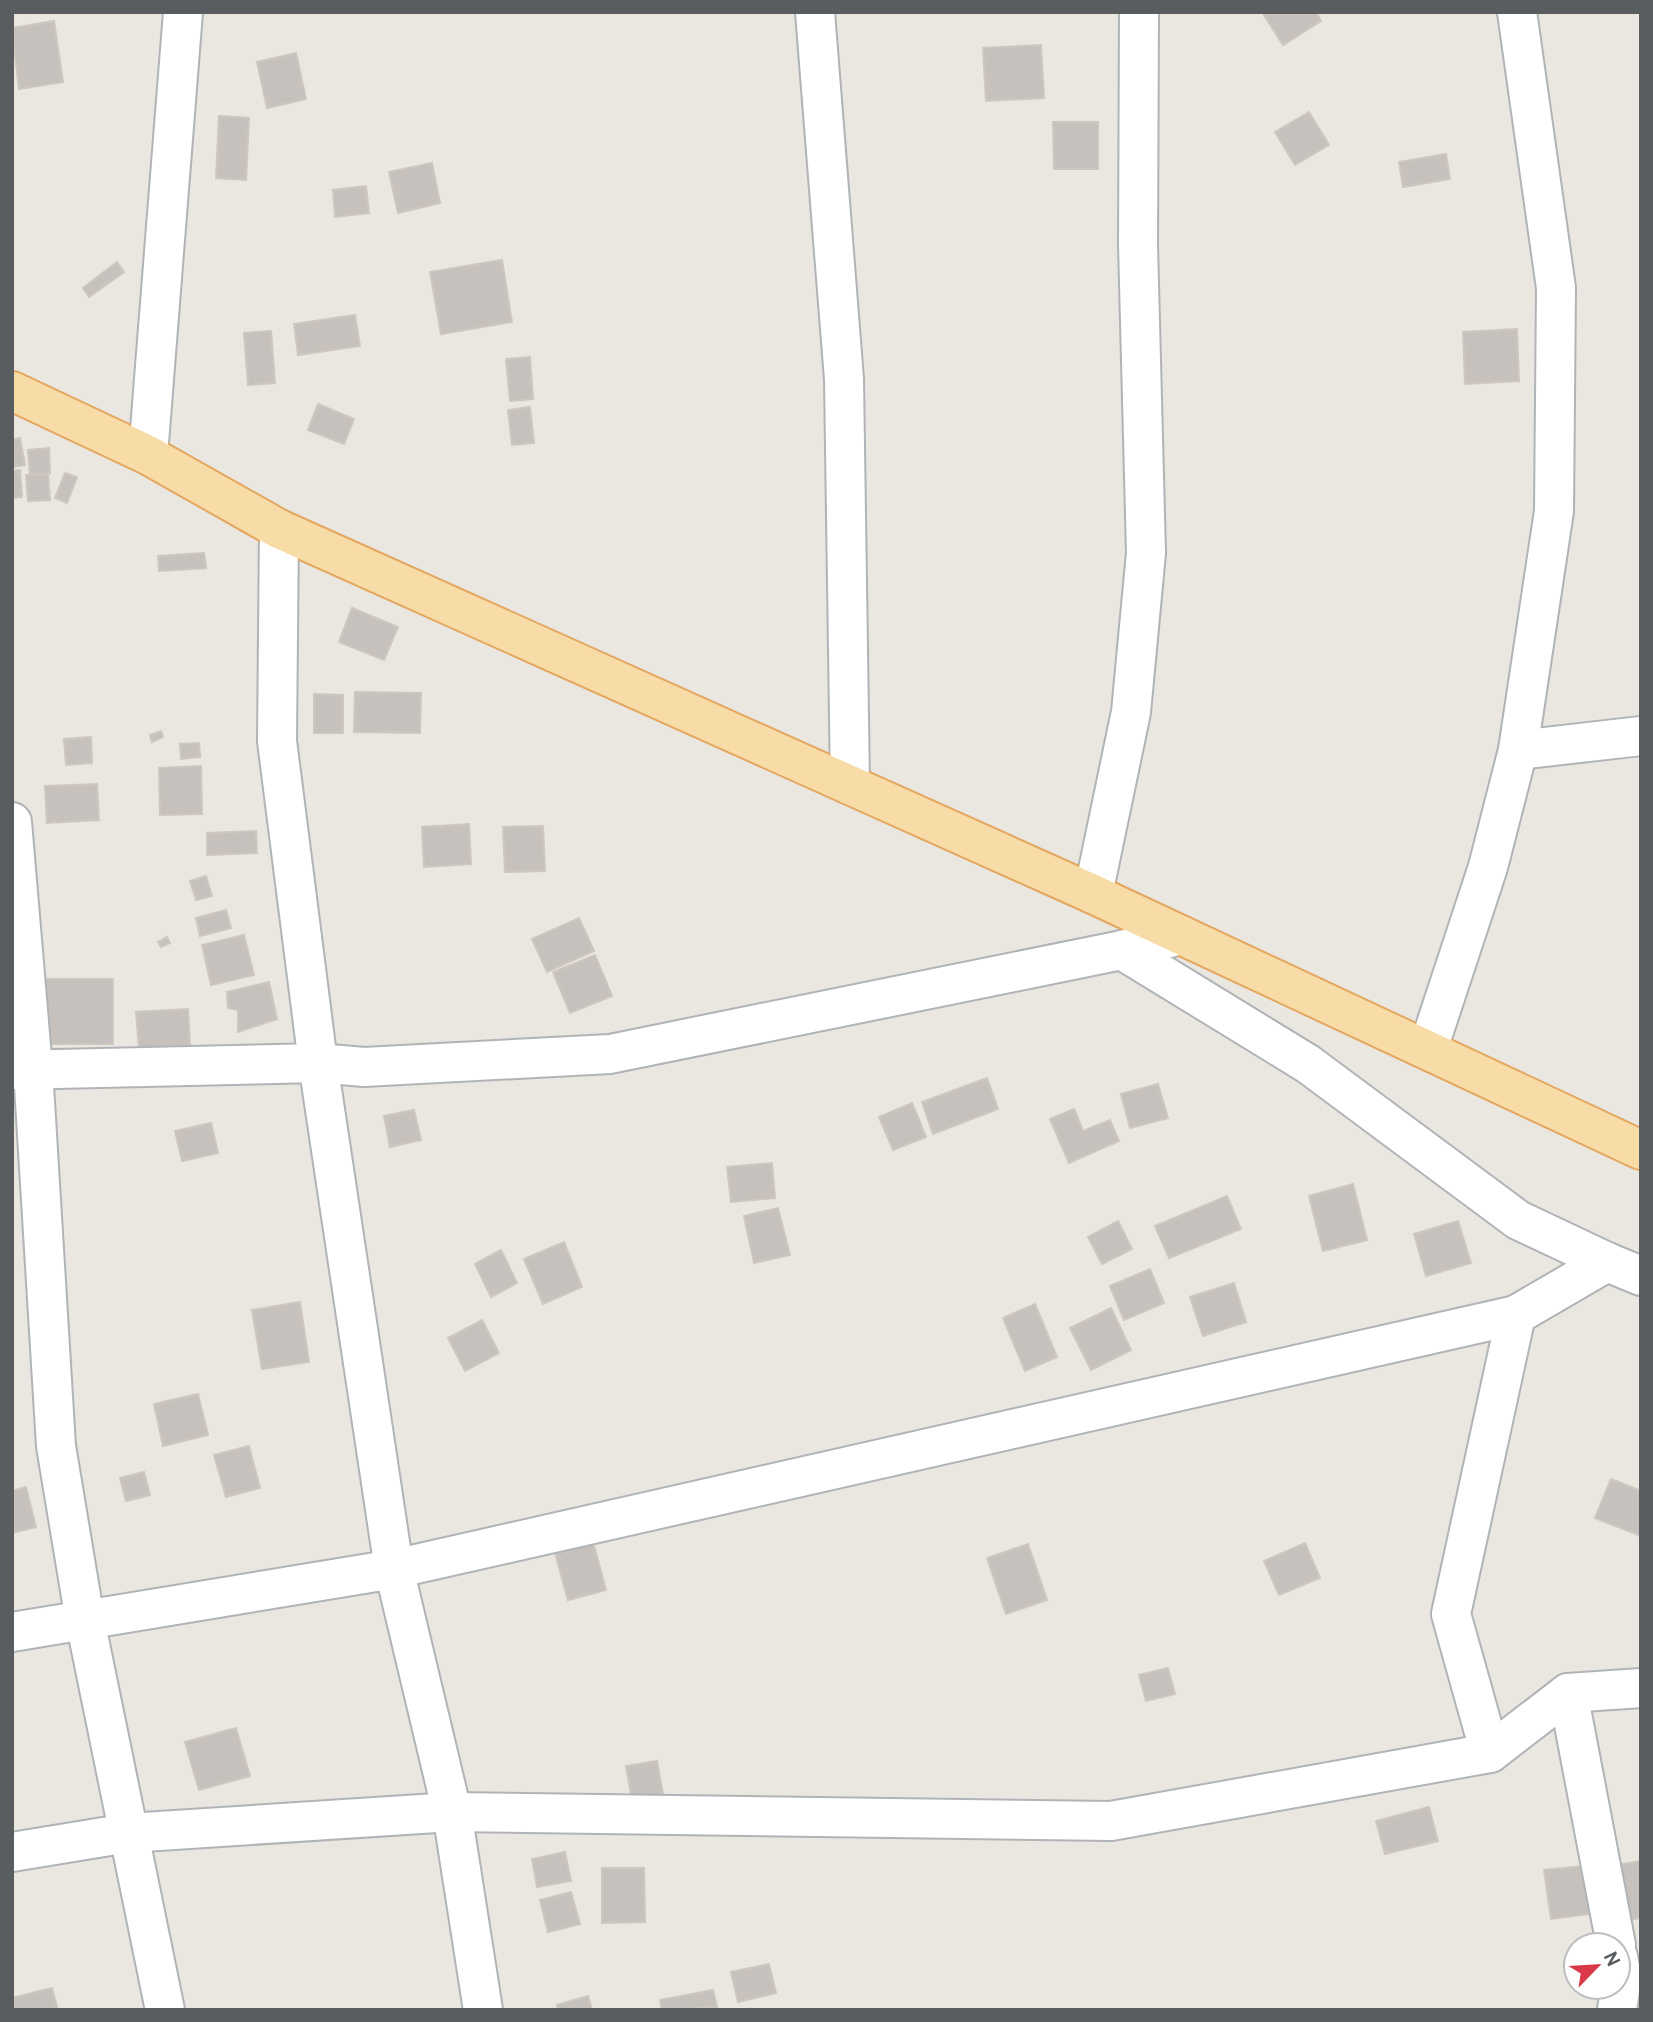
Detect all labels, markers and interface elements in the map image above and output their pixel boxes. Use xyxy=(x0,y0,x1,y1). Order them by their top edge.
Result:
north arrow xyxy=(1562,1931,1632,2001)
text: N xyxy=(1597,1948,1624,1971)

